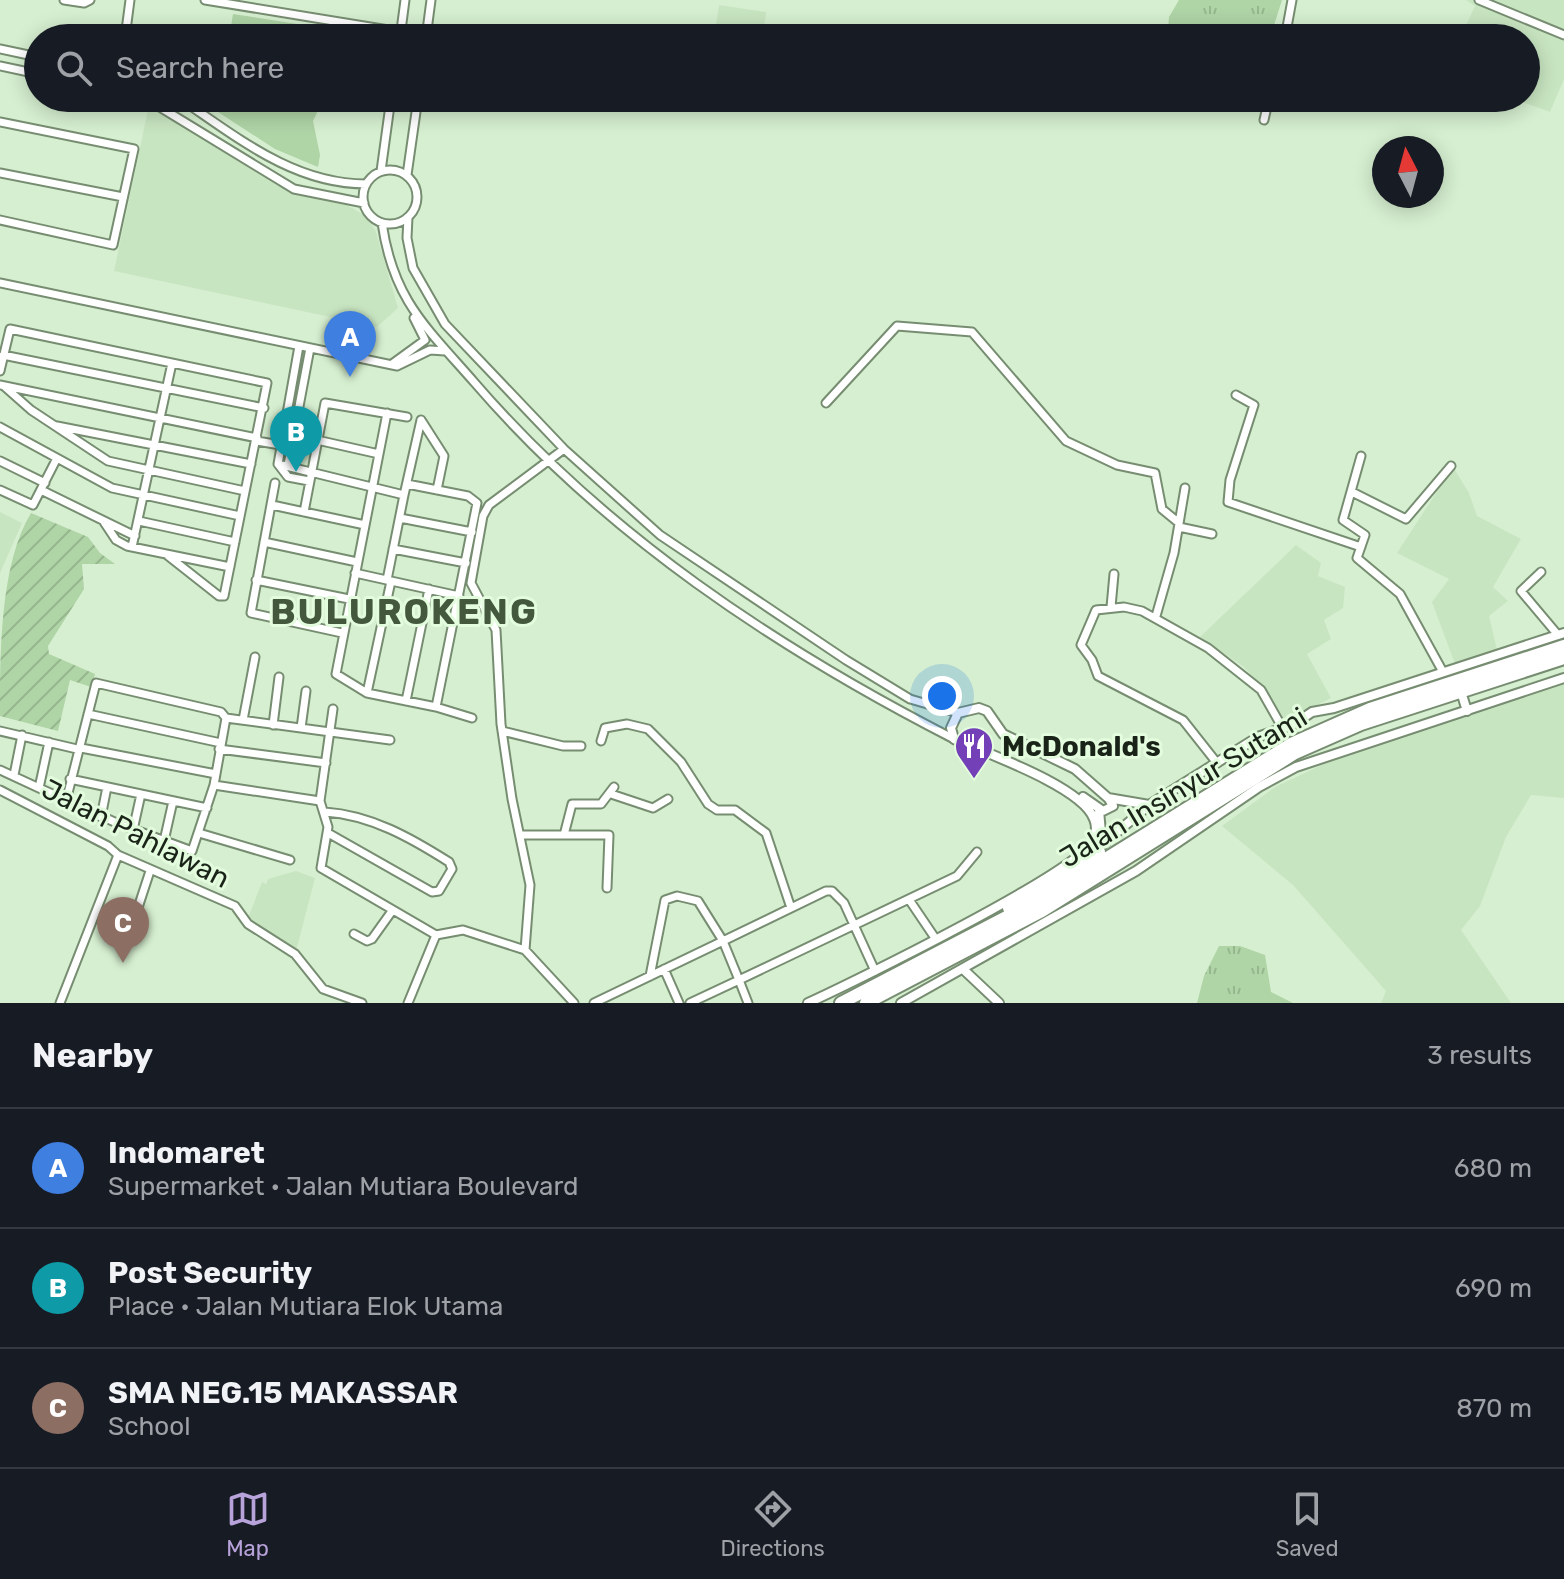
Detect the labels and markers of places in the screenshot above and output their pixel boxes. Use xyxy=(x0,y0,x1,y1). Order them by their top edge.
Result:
pin: A xyxy=(324,311,376,377)
pin: B xyxy=(270,406,322,472)
restaurant icon: McDonald's xyxy=(953,725,995,780)
place label: McDonald's xyxy=(1002,730,1161,763)
pin: C xyxy=(97,897,149,963)

